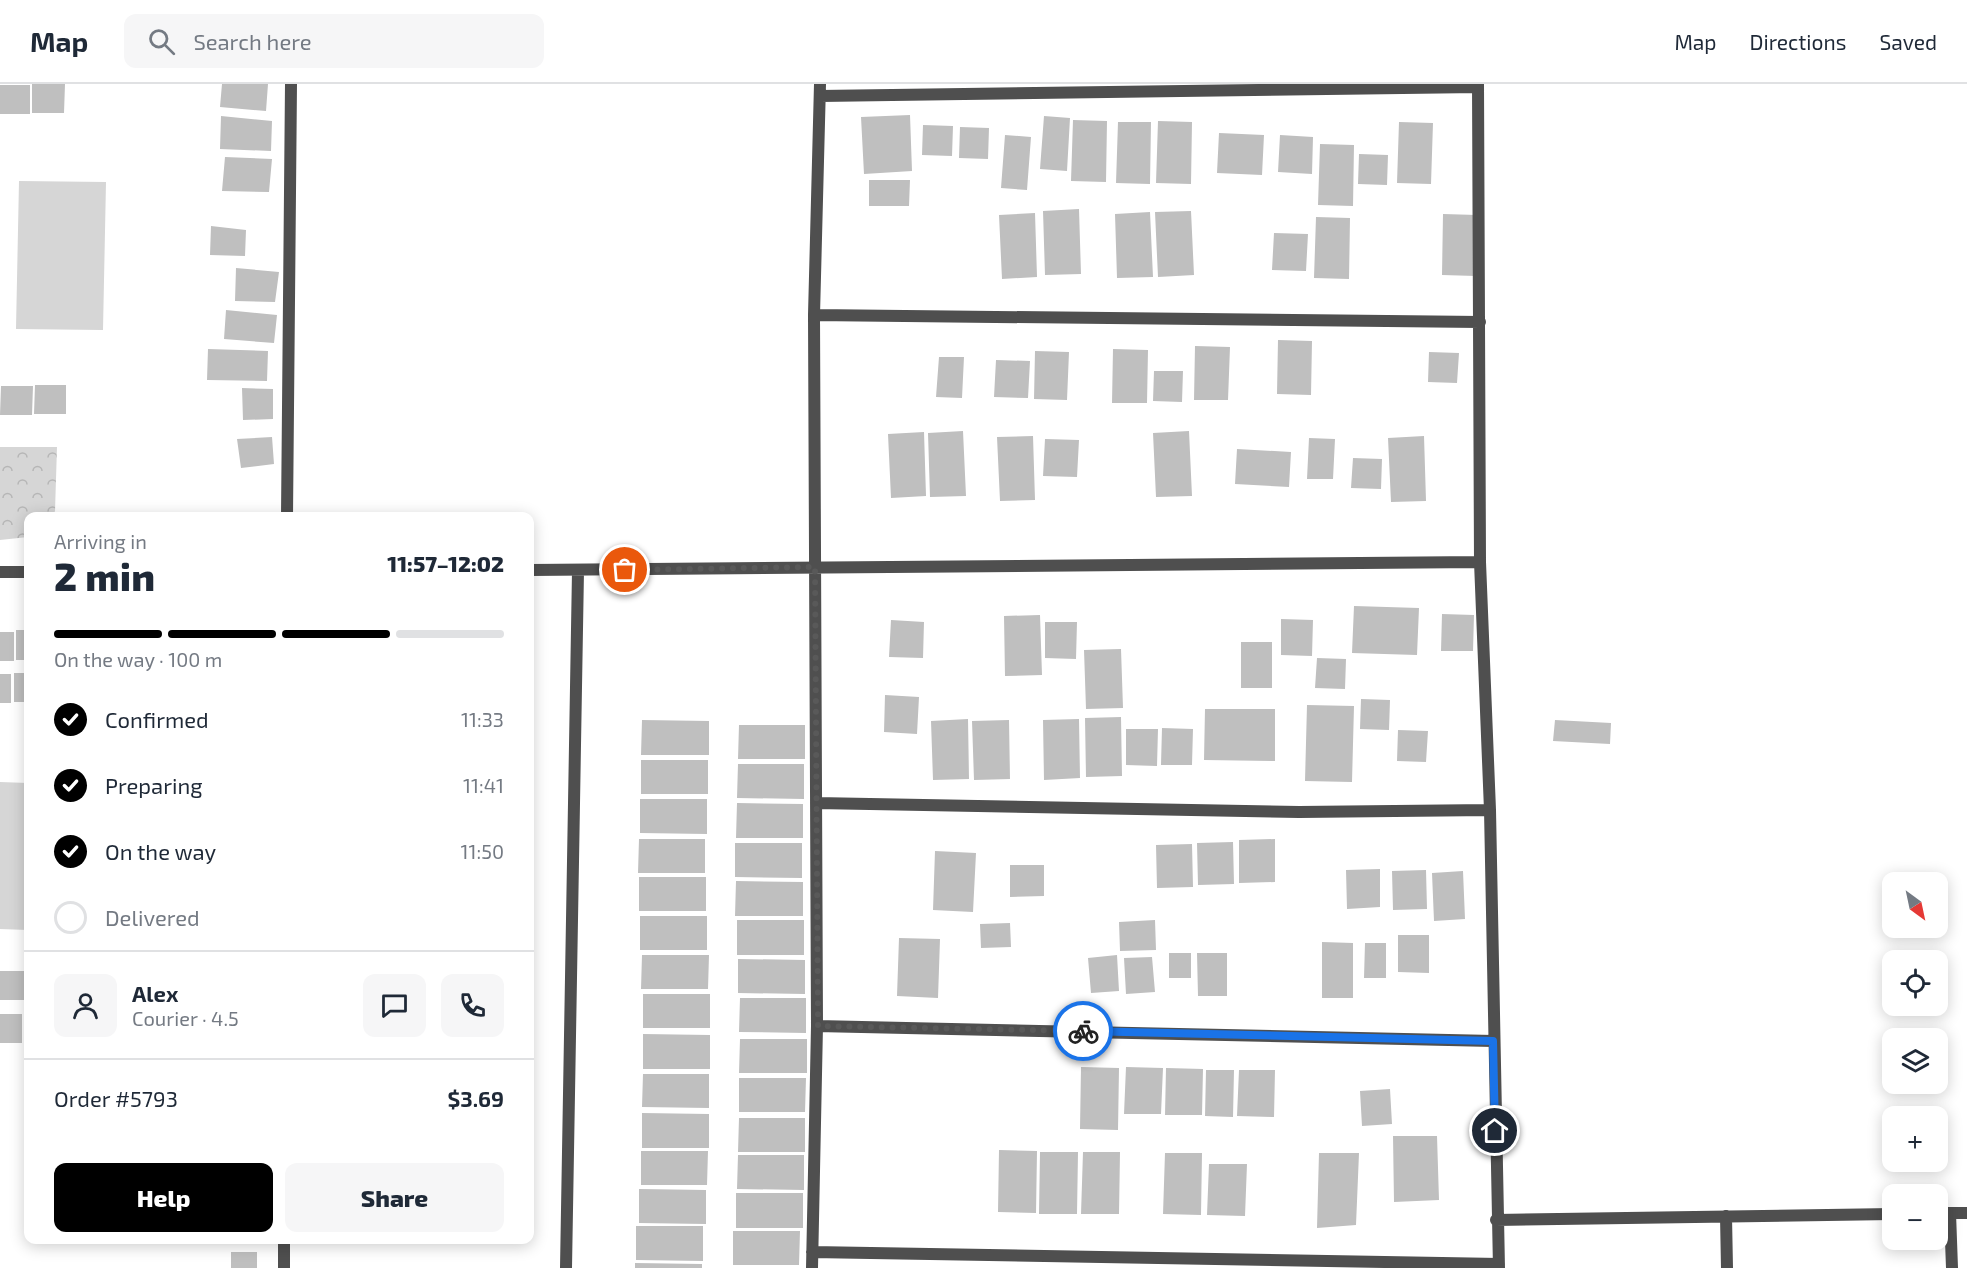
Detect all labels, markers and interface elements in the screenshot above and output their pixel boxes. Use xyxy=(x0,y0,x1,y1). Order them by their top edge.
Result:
search box xyxy=(124,14,544,68)
text: Map xyxy=(30,24,88,58)
icon: search xyxy=(145,25,178,58)
text: Search here xyxy=(193,28,312,54)
text: Map xyxy=(1674,29,1717,54)
text: Directions xyxy=(1750,29,1846,54)
text: Saved xyxy=(1879,29,1937,54)
text: Arriving in xyxy=(54,529,147,553)
pin xyxy=(599,544,650,595)
text: 11:57–12:02 xyxy=(387,550,504,576)
text: 2 min xyxy=(54,552,155,599)
icon: bag xyxy=(608,553,641,586)
text: On the way · 100 m xyxy=(54,647,222,671)
icon: check xyxy=(54,703,87,736)
text: Confirmed xyxy=(105,706,209,732)
text: 11:33 xyxy=(461,707,504,731)
icon: check xyxy=(54,769,87,802)
text: Preparing xyxy=(105,772,203,798)
text: 11:41 xyxy=(463,773,504,797)
icon: check xyxy=(54,835,87,868)
text: On the way xyxy=(105,838,216,864)
text: 11:50 xyxy=(461,839,504,863)
north arrow xyxy=(1882,872,1948,938)
map controls xyxy=(1882,872,1948,1250)
text: Delivered xyxy=(105,904,200,930)
button: locate xyxy=(1882,950,1948,1016)
button: person xyxy=(54,974,117,1037)
button: chat xyxy=(363,974,426,1037)
button: phone xyxy=(441,974,504,1037)
text: Alex xyxy=(132,980,178,1006)
courier xyxy=(1053,1001,1113,1061)
text: Courier · 4.5 xyxy=(132,1006,239,1030)
icon: bike xyxy=(1067,1015,1100,1048)
button: layers xyxy=(1882,1028,1948,1094)
text: Order #5793 xyxy=(54,1085,178,1111)
text: $3.69 xyxy=(447,1085,504,1111)
pin xyxy=(1469,1105,1520,1156)
button: + xyxy=(1882,1106,1948,1172)
icon: home xyxy=(1478,1114,1511,1147)
button: Help xyxy=(54,1163,273,1232)
button: Share xyxy=(285,1163,504,1232)
button: − xyxy=(1882,1184,1948,1250)

